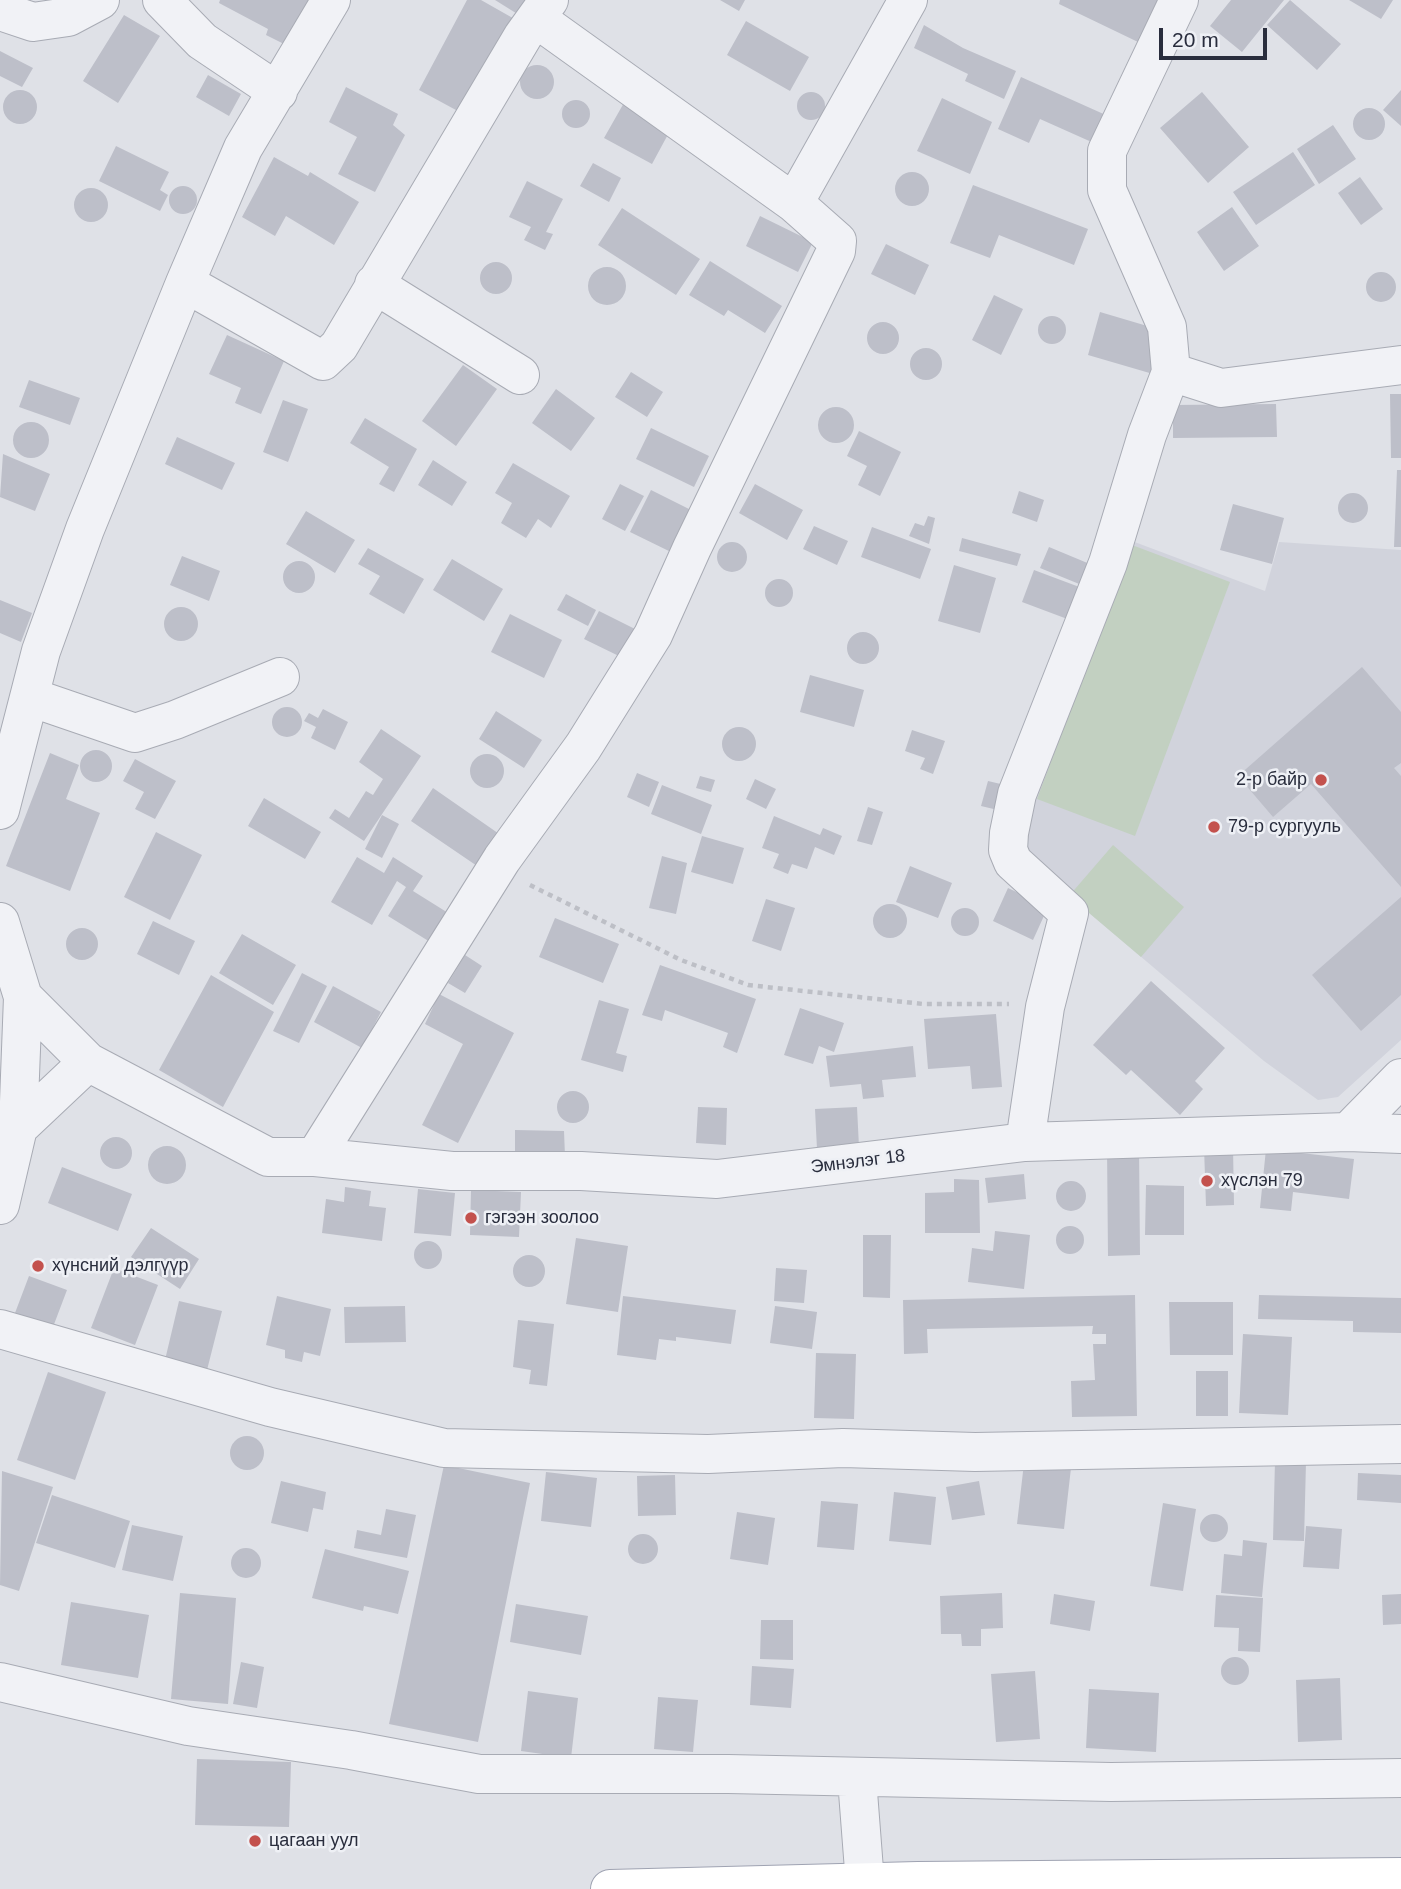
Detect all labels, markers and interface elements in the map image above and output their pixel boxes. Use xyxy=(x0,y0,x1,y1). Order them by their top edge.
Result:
scale bar xyxy=(1163,14,1272,58)
text: 20 m xyxy=(1172,28,1219,51)
place label: 2-р байр xyxy=(1236,769,1307,791)
marker: 2-р байр xyxy=(1313,772,1329,788)
place label: 79-р сургууль xyxy=(1228,816,1341,838)
marker: 79-р сургууль xyxy=(1206,819,1222,835)
street label: Эмнэлэг 18 xyxy=(809,1145,907,1179)
place label: хүслэн 79 xyxy=(1221,1170,1303,1192)
marker: хүслэн 79 xyxy=(1199,1173,1215,1189)
place label: гэгээн зоолоо xyxy=(485,1207,599,1229)
marker: гэгээн зоолоо xyxy=(463,1210,479,1226)
place label: хүнсний дэлгүүр xyxy=(52,1255,189,1277)
marker: хүнсний дэлгүүр xyxy=(30,1258,46,1274)
place label: цагаан уул xyxy=(269,1830,359,1852)
marker: цагаан уул xyxy=(247,1833,263,1849)

